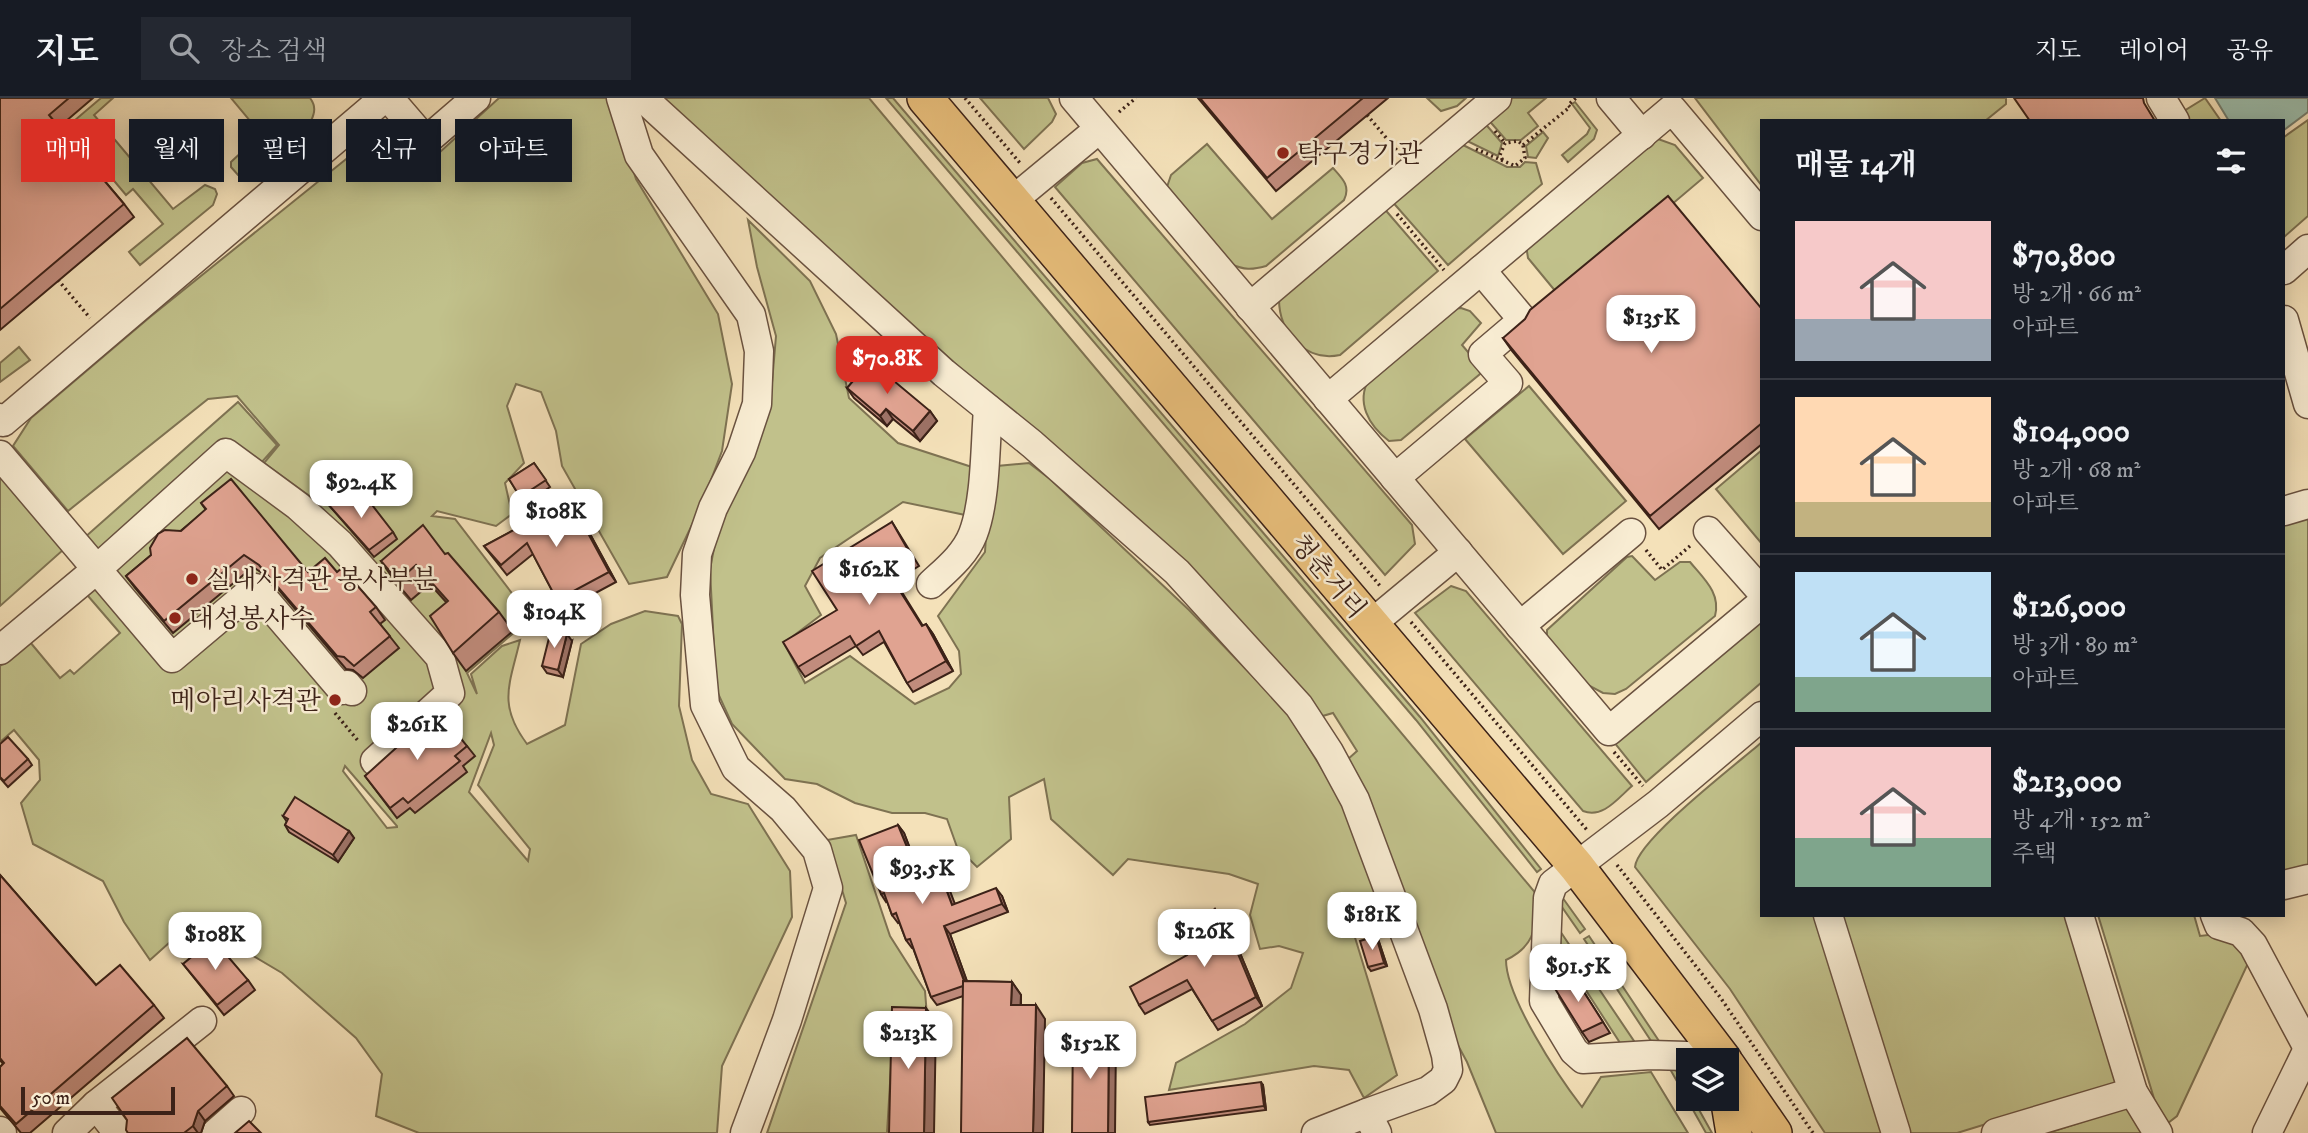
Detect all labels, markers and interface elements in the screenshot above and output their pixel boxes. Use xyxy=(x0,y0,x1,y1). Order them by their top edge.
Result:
search box xyxy=(141,17,631,80)
icon: search xyxy=(165,29,203,67)
text: 지도 xyxy=(35,32,99,73)
text: 장소 검색 xyxy=(221,35,327,68)
text: 지도 xyxy=(2035,36,2081,66)
text: 레이어 xyxy=(2119,36,2189,66)
text: 공유 xyxy=(2227,36,2273,66)
chip: 매매 xyxy=(21,119,115,182)
chip: 월세 xyxy=(129,119,224,182)
chip: 필터 xyxy=(238,119,332,182)
chip: 신규 xyxy=(346,119,441,182)
chip: 아파트 xyxy=(455,119,572,182)
place label: 탁구경기관 xyxy=(1297,138,1423,171)
icon: filters xyxy=(2212,142,2250,180)
marker: 탁구경기관 xyxy=(1275,145,1291,161)
text: 매물 14개 xyxy=(1795,147,1917,184)
text: $70,800 xyxy=(2012,238,2116,275)
icon: home xyxy=(1851,249,1935,333)
text: 방 2개 · 66 m² xyxy=(2012,280,2141,309)
pin: $135K xyxy=(1602,296,1700,355)
text: $135K xyxy=(1622,303,1680,332)
text: 아파트 xyxy=(2012,314,2079,343)
pin: $70.8K xyxy=(830,336,944,396)
text: $70.8K xyxy=(852,344,922,373)
text: $104,000 xyxy=(2012,414,2130,451)
icon: home xyxy=(1851,425,1935,509)
text: 방 2개 · 68 m² xyxy=(2012,456,2141,485)
pin: $92.4K xyxy=(304,460,418,520)
text: $92.4K xyxy=(326,468,396,497)
pin: $108K xyxy=(507,490,605,549)
text: 아파트 xyxy=(2012,490,2079,519)
text: $108K xyxy=(526,497,586,526)
street label: 청춘거리 xyxy=(1283,528,1373,626)
pin: $162K xyxy=(820,547,918,607)
text: $162K xyxy=(839,555,899,584)
place label: 실내사격관 봉사부분 xyxy=(206,564,438,597)
marker: 실내사격관 봉사부분 xyxy=(184,571,200,587)
text: $126,000 xyxy=(2012,589,2126,626)
pin: $104K xyxy=(505,590,603,650)
text: $104K xyxy=(523,598,585,627)
icon: home xyxy=(1851,600,1935,684)
place label: 대성봉사수 xyxy=(189,603,315,636)
marker: 대성봉사수 xyxy=(167,610,183,626)
text: 방 3개 · 89 m² xyxy=(2012,631,2137,660)
text: 아파트 xyxy=(2012,665,2079,694)
place label: 메아리사격관 xyxy=(170,685,321,718)
marker: 메아리사격관 xyxy=(327,692,343,708)
pin: $261K xyxy=(368,702,466,762)
text: $261K xyxy=(387,710,447,739)
text: $213,000 xyxy=(2012,764,2122,801)
icon: home xyxy=(1851,775,1935,859)
text: 방 4개 · 152 m² xyxy=(2012,806,2150,835)
text: 주택 xyxy=(2012,840,2056,869)
pin: $93.5K xyxy=(865,846,979,906)
text: $93.5K xyxy=(889,854,955,883)
pin: $181K xyxy=(1323,892,1421,952)
text: $181K xyxy=(1343,900,1401,929)
pin: $126K xyxy=(1155,910,1253,969)
pin: $108K xyxy=(166,912,264,972)
text: $126K xyxy=(1174,917,1234,946)
text: $108K xyxy=(185,920,245,949)
pin: $91.5K xyxy=(1521,944,1635,1004)
text: $91.5K xyxy=(1545,952,1611,981)
pin: $213K xyxy=(859,1012,957,1071)
text: $213K xyxy=(879,1019,937,1048)
pin: $152K xyxy=(1041,1021,1139,1081)
text: $152K xyxy=(1060,1029,1120,1058)
map controls xyxy=(1676,1048,1739,1111)
button: layers xyxy=(1676,1048,1739,1111)
scale bar xyxy=(21,1084,175,1116)
text: 50 m xyxy=(32,1087,70,1110)

